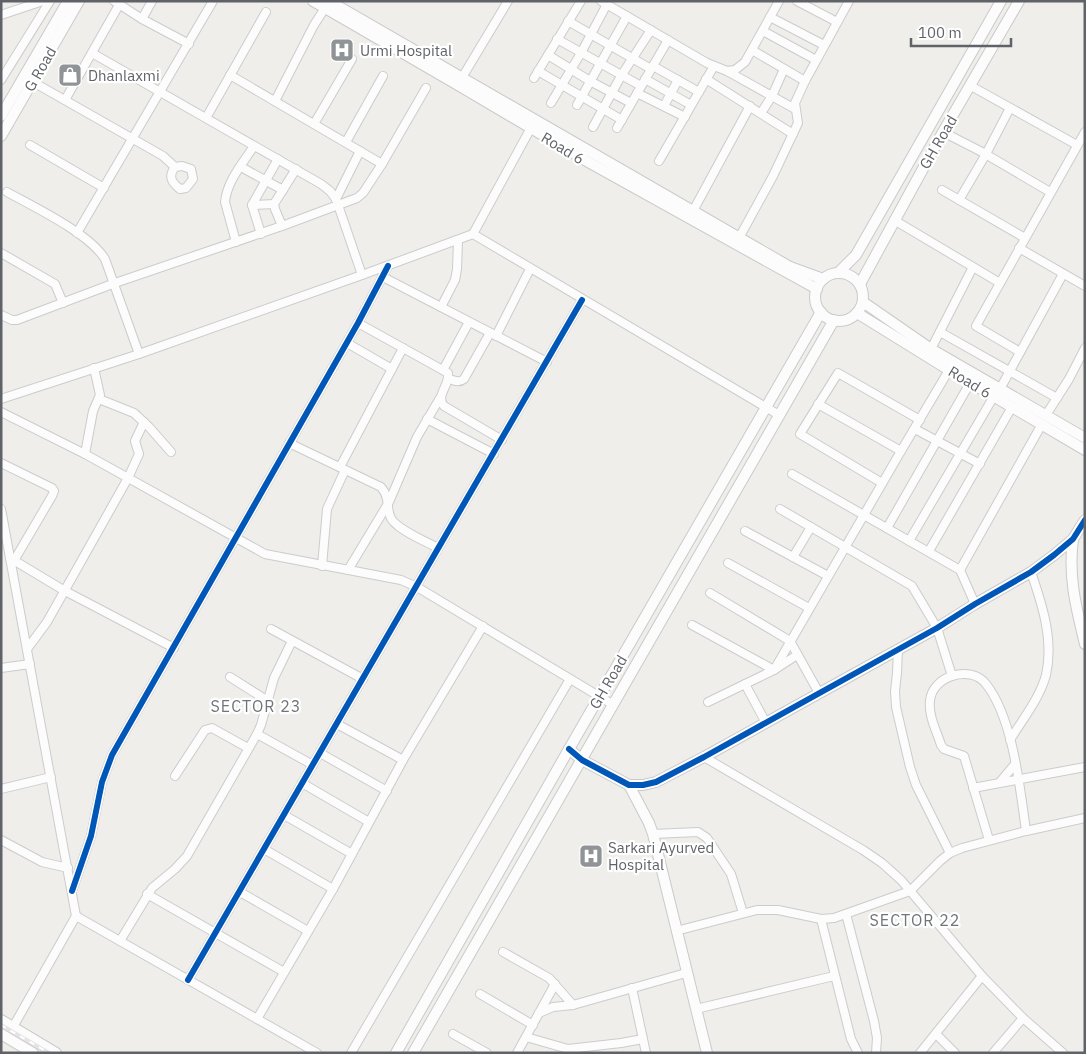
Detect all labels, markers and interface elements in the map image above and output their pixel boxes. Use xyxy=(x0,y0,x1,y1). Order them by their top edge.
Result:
scale bar xyxy=(911,15,1011,47)
text: 100 m xyxy=(918,23,962,42)
hospital icon: Urmi Hospital xyxy=(329,37,355,63)
place label: Urmi Hospital xyxy=(360,41,452,60)
street label: G Road xyxy=(20,43,60,95)
shop icon: Dhanlaxmi xyxy=(57,62,83,88)
place label: Dhanlaxmi xyxy=(88,66,160,85)
street label: GH Road xyxy=(915,112,961,172)
street label: Road 6 xyxy=(538,128,588,168)
street label: Road 6 xyxy=(945,362,995,402)
street label: GH Road xyxy=(585,652,631,712)
district label: SECTOR 23 xyxy=(211,696,301,716)
place label: Sarkari Ayurved Hospital xyxy=(608,838,714,874)
hospital icon: Sarkari Ayurved Hospital xyxy=(578,843,604,869)
district label: SECTOR 22 xyxy=(870,910,960,930)

